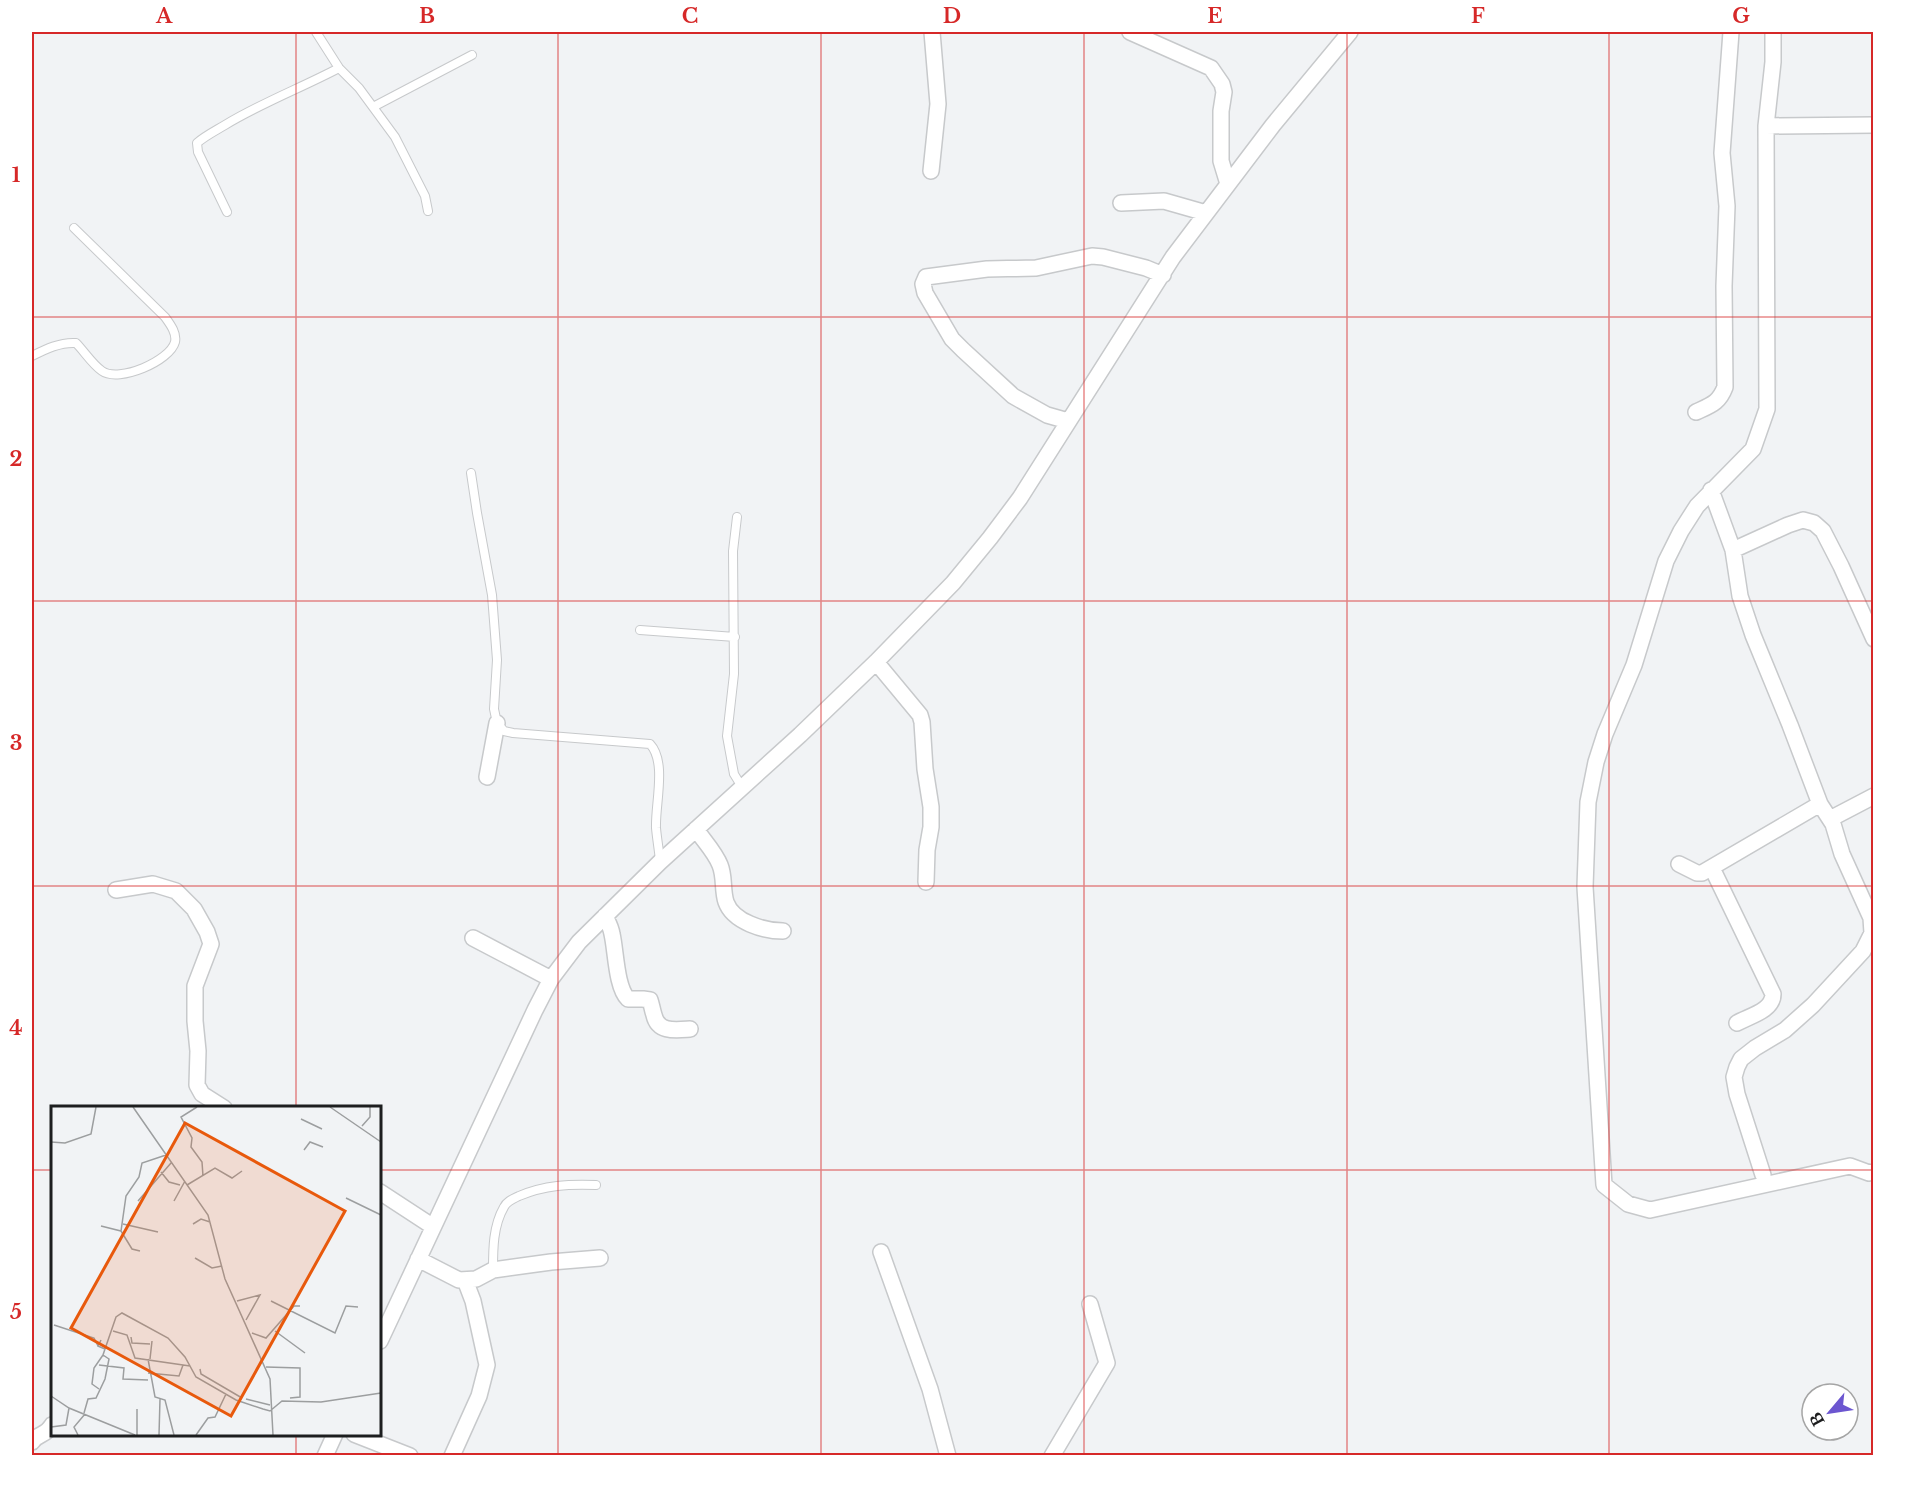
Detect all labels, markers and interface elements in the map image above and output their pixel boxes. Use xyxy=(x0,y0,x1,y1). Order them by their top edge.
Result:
text: A xyxy=(155,4,173,28)
text: B xyxy=(419,4,435,28)
text: C xyxy=(682,4,698,28)
text: D xyxy=(943,4,961,28)
text: E xyxy=(1207,4,1223,28)
text: F xyxy=(1471,4,1485,28)
text: G xyxy=(1732,4,1750,28)
text: 1 xyxy=(12,163,21,187)
text: 2 xyxy=(9,447,23,471)
text: 3 xyxy=(10,731,22,755)
text: 4 xyxy=(9,1016,23,1040)
inset map xyxy=(51,1106,381,1436)
text: 5 xyxy=(10,1300,22,1324)
north arrow xyxy=(1800,1382,1860,1442)
text: B xyxy=(1805,1409,1829,1430)

